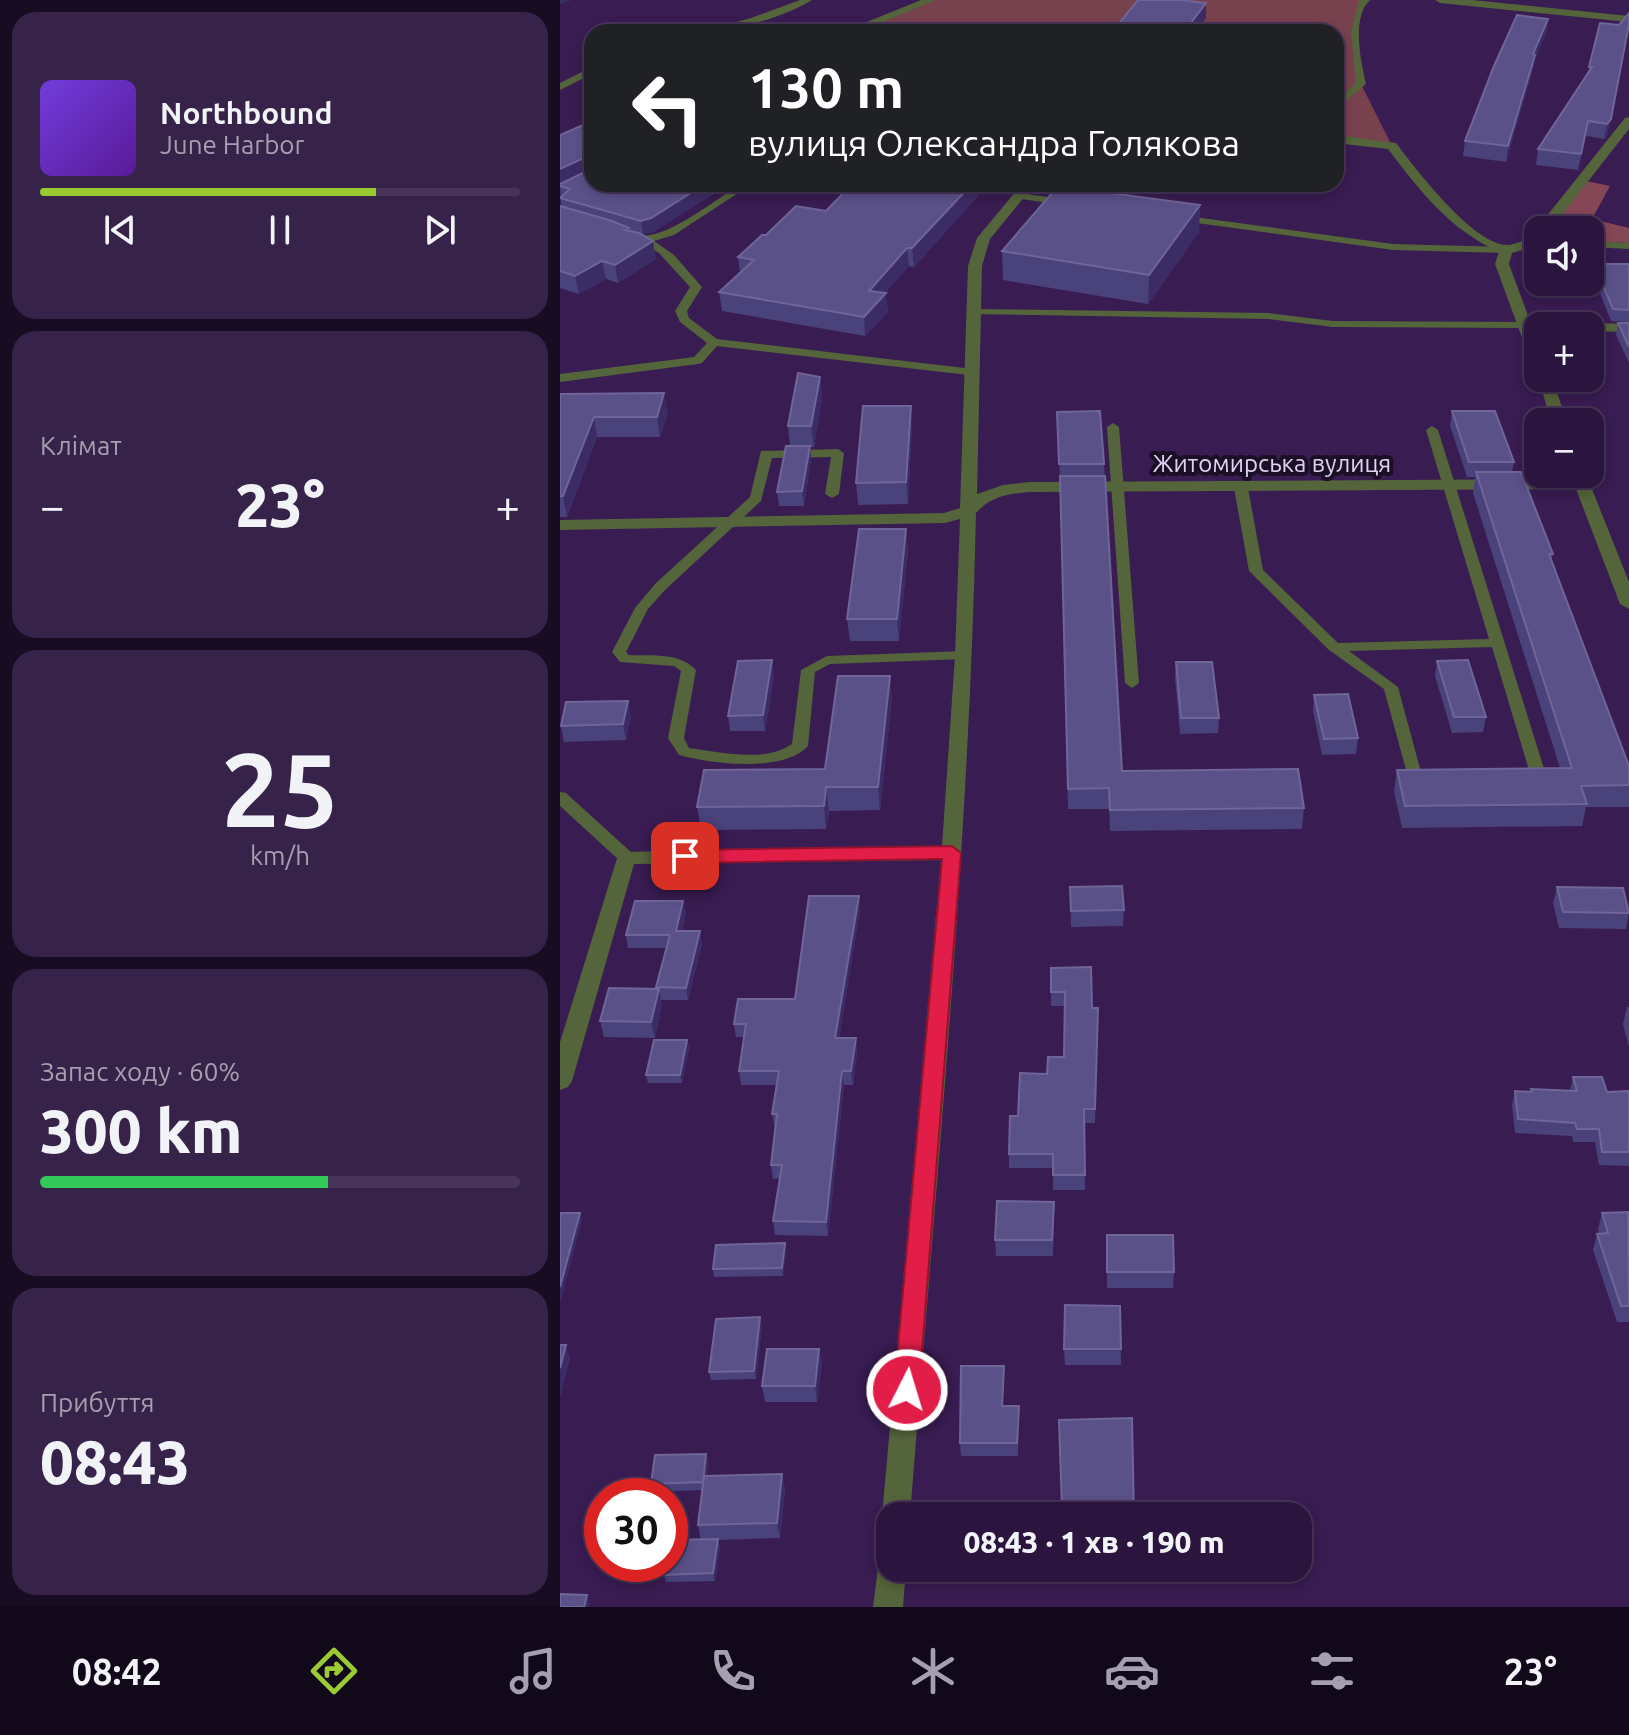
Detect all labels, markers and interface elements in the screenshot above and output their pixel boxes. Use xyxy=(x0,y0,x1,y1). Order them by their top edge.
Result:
icon: left xyxy=(616,56,720,160)
text: 130 m xyxy=(748,56,904,119)
text: Northbound xyxy=(160,96,332,130)
text: вулиця Олександра Голякова xyxy=(748,122,1240,163)
text: June Harbor xyxy=(160,130,304,159)
icon: previous xyxy=(98,208,142,252)
icon: pause xyxy=(258,208,302,252)
icon: next xyxy=(418,208,462,252)
map controls xyxy=(1524,216,1604,488)
button: sound xyxy=(1524,216,1604,296)
button: + xyxy=(1524,312,1604,392)
button: − xyxy=(1524,408,1604,488)
text: Клімат xyxy=(40,431,122,460)
street label: Житомирська вулиця xyxy=(1153,450,1391,477)
text: 23° xyxy=(235,471,325,538)
text: − xyxy=(40,481,65,530)
text: + xyxy=(495,481,520,530)
text: 25 xyxy=(221,730,339,847)
pin xyxy=(651,822,719,890)
icon: arrive xyxy=(663,834,707,878)
text: km/h xyxy=(250,841,310,870)
text: Запас ходу · 60% xyxy=(40,1057,240,1086)
text: 300 km xyxy=(40,1097,242,1164)
position arrow xyxy=(865,1348,949,1432)
text: Прибуття xyxy=(40,1388,154,1417)
text: 08:43 xyxy=(40,1428,190,1495)
speed limit sign: 30 xyxy=(584,1478,688,1582)
text: 08:43 · 1 хв · 190 m xyxy=(963,1525,1225,1559)
icon: directions xyxy=(306,1643,362,1699)
icon: music xyxy=(505,1643,561,1699)
icon: phone xyxy=(705,1643,761,1699)
icon: climate xyxy=(905,1643,961,1699)
icon: car xyxy=(1104,1643,1160,1699)
icon: filters xyxy=(1304,1643,1360,1699)
text: 08:42 xyxy=(72,1651,162,1692)
text: 23° xyxy=(1504,1651,1557,1692)

